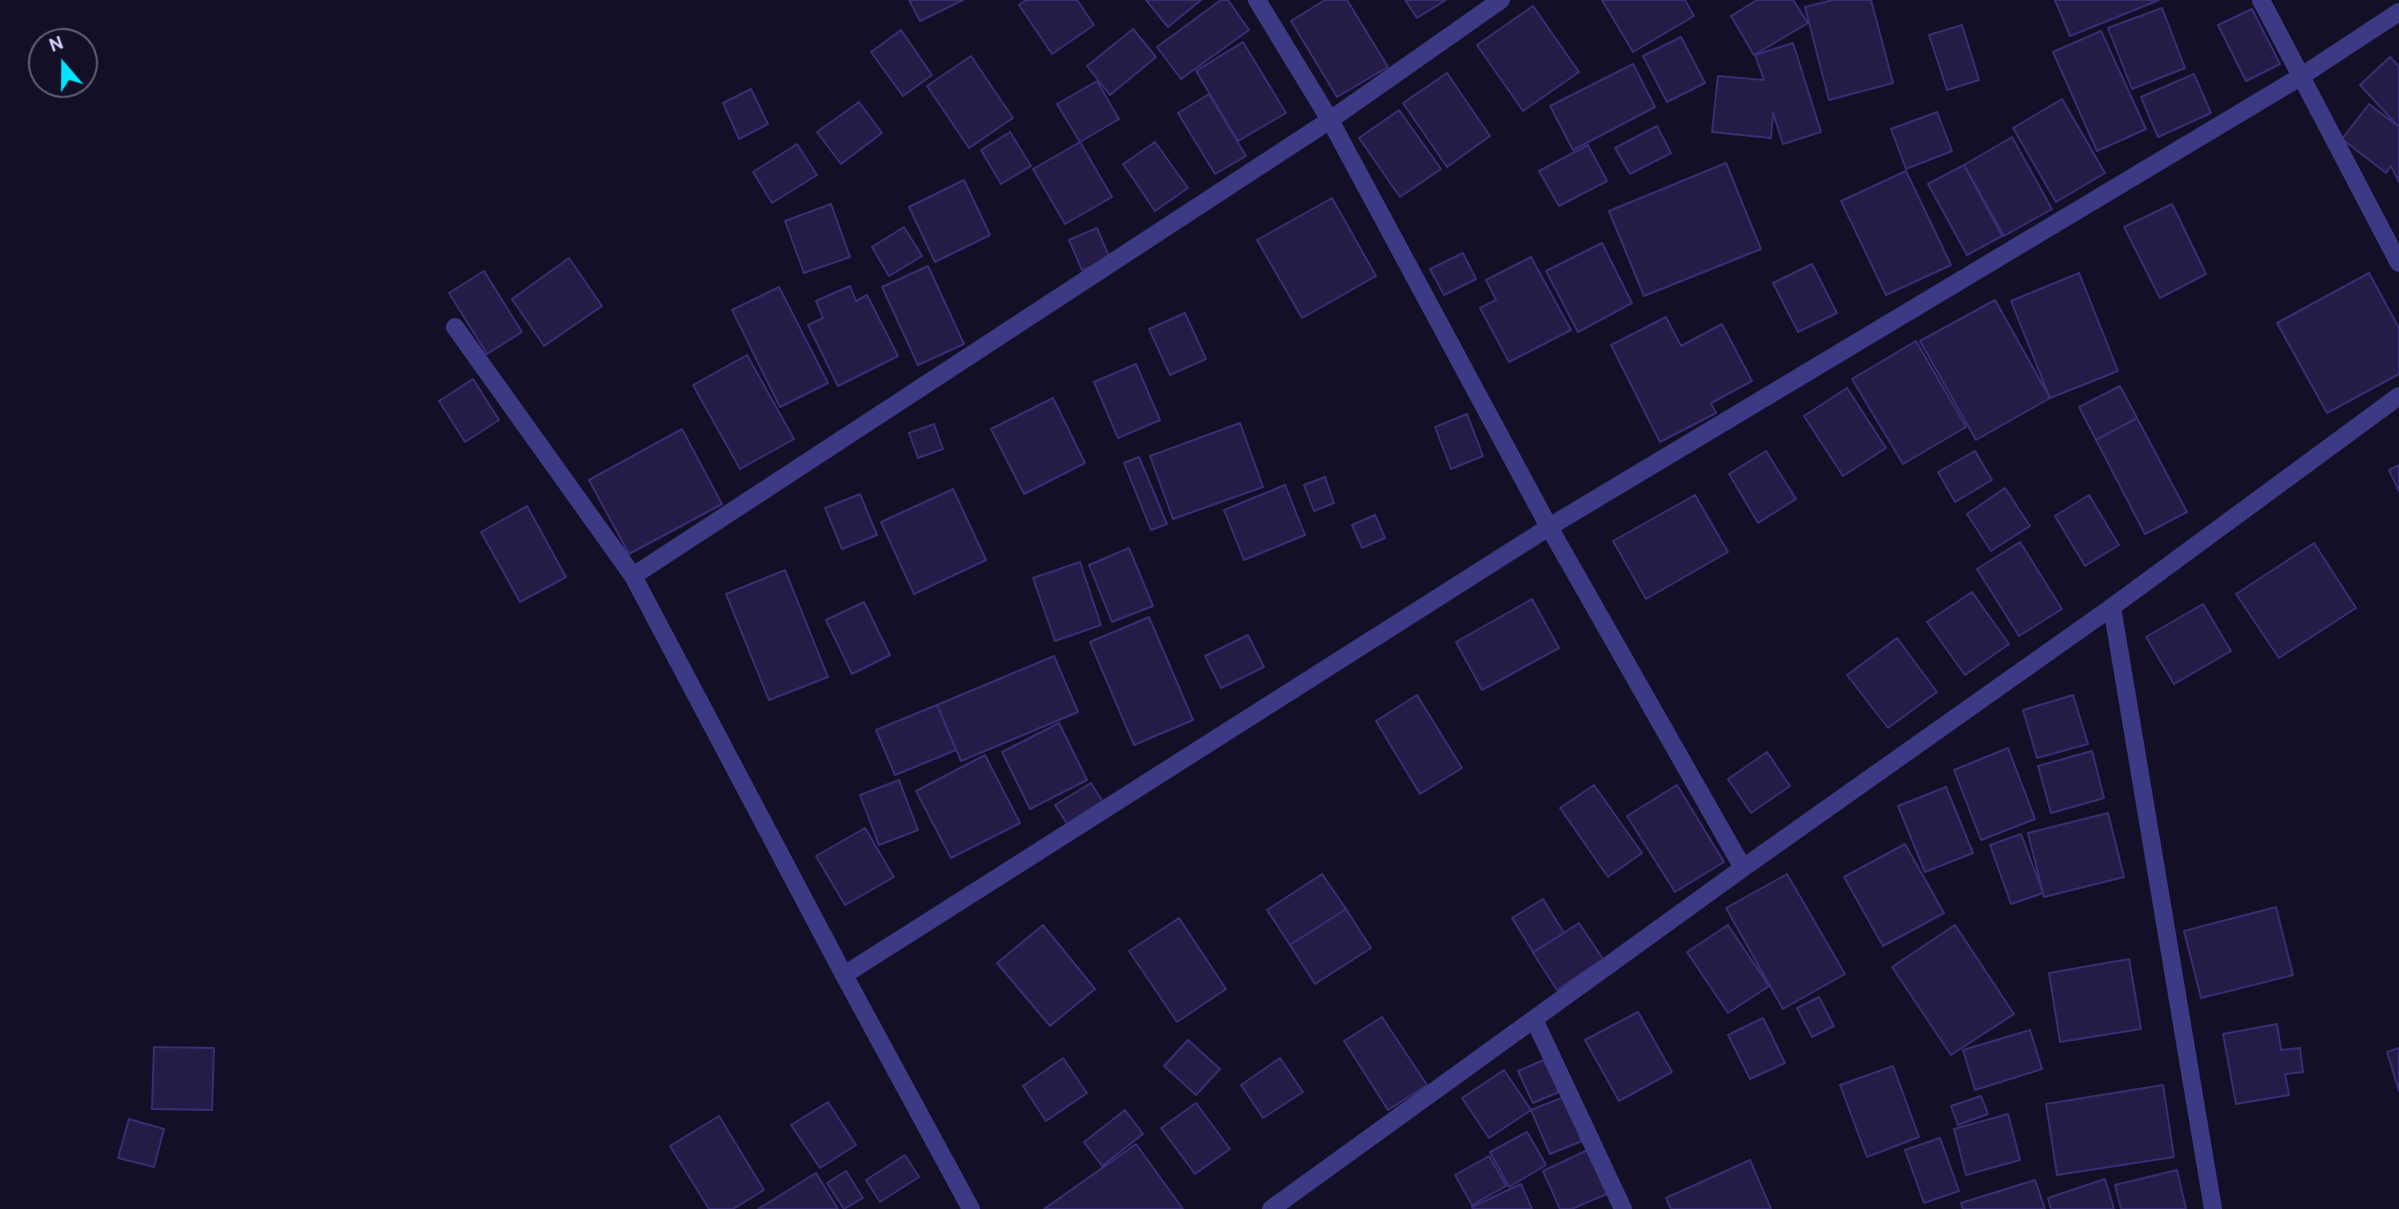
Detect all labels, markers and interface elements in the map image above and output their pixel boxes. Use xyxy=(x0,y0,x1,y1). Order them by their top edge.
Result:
north arrow xyxy=(28,28,98,98)
text: N xyxy=(46,32,67,59)

